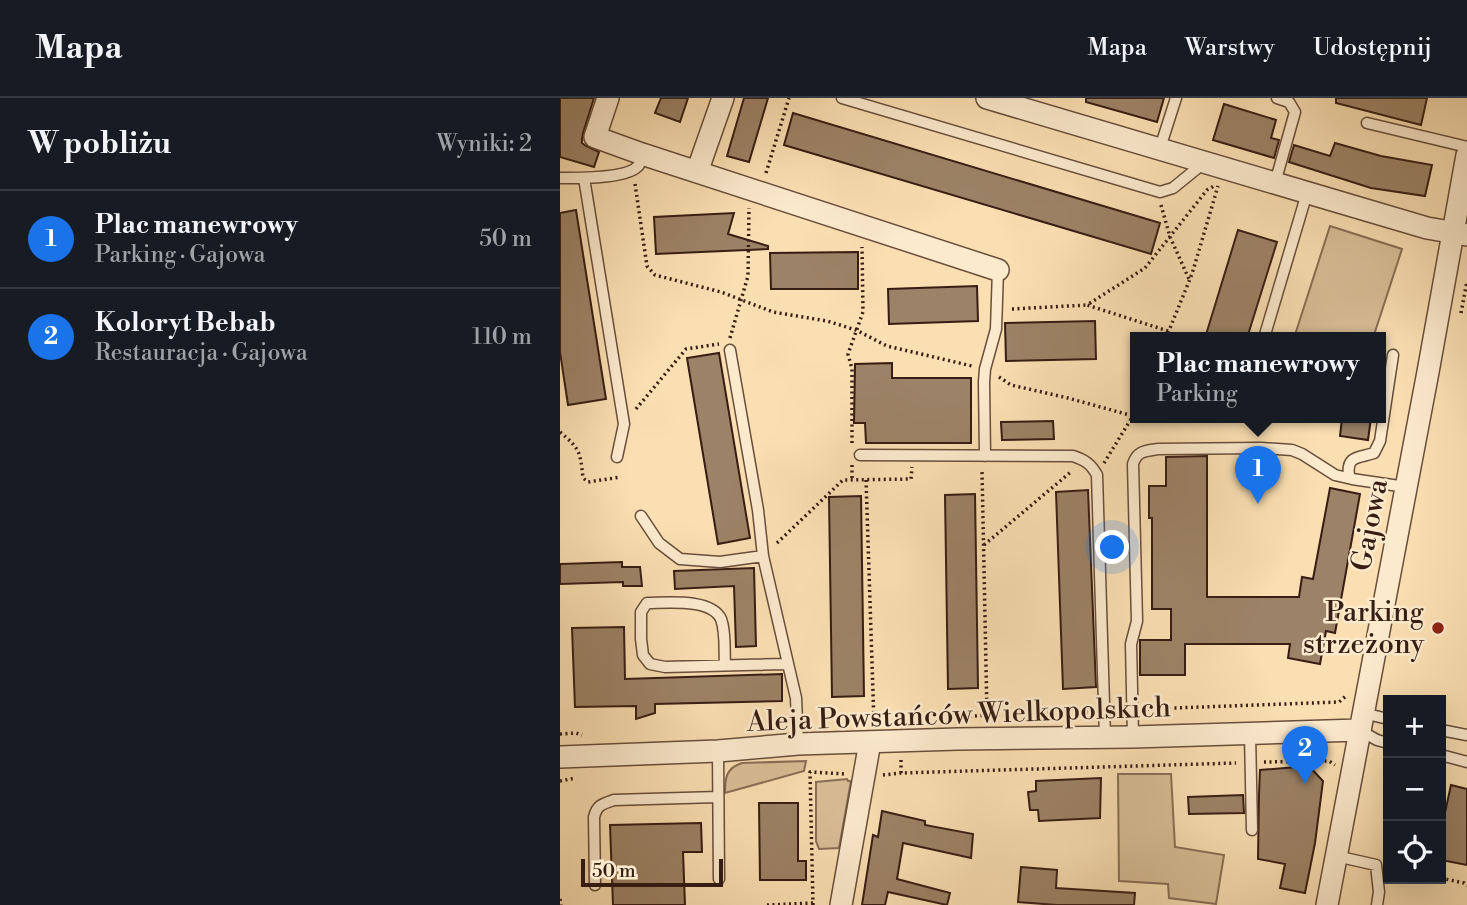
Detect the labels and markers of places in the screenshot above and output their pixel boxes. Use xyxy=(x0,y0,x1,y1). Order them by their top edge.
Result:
pin: 1 xyxy=(1235,446,1281,504)
place label: Parking strzeżony xyxy=(1303,595,1424,662)
marker: Parking strzeżony xyxy=(1430,620,1446,636)
pin: 2 xyxy=(1282,726,1328,784)

